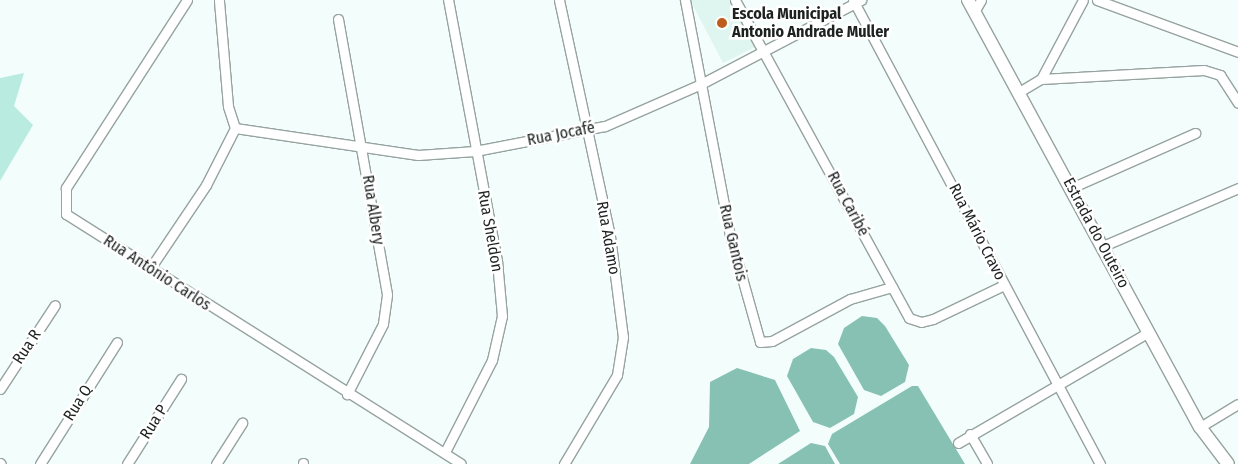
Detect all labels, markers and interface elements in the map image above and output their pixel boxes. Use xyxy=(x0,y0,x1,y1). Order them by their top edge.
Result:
place label: Escola Municipal Antonio Andrade Muller xyxy=(732,4,889,42)
marker: Escola Municipal Antonio Andrade Muller xyxy=(716,17,728,29)
street label: Rua Jocafé xyxy=(525,118,597,150)
street label: Rua Caribé xyxy=(823,168,873,240)
street label: Rua Albery xyxy=(358,174,388,246)
street label: Estrada do Outeiro xyxy=(1059,175,1133,291)
street label: Rua Mário Cravo xyxy=(944,181,1010,283)
street label: Rua Sheldon xyxy=(473,189,507,273)
street label: Rua Adamo xyxy=(592,200,624,276)
street label: Rua Gantois xyxy=(715,203,751,283)
street label: Rua Antônio Carlos xyxy=(100,231,214,315)
street label: Rua R xyxy=(9,326,45,368)
street label: Rua Q xyxy=(60,381,96,425)
street label: Rua P xyxy=(136,401,172,443)

